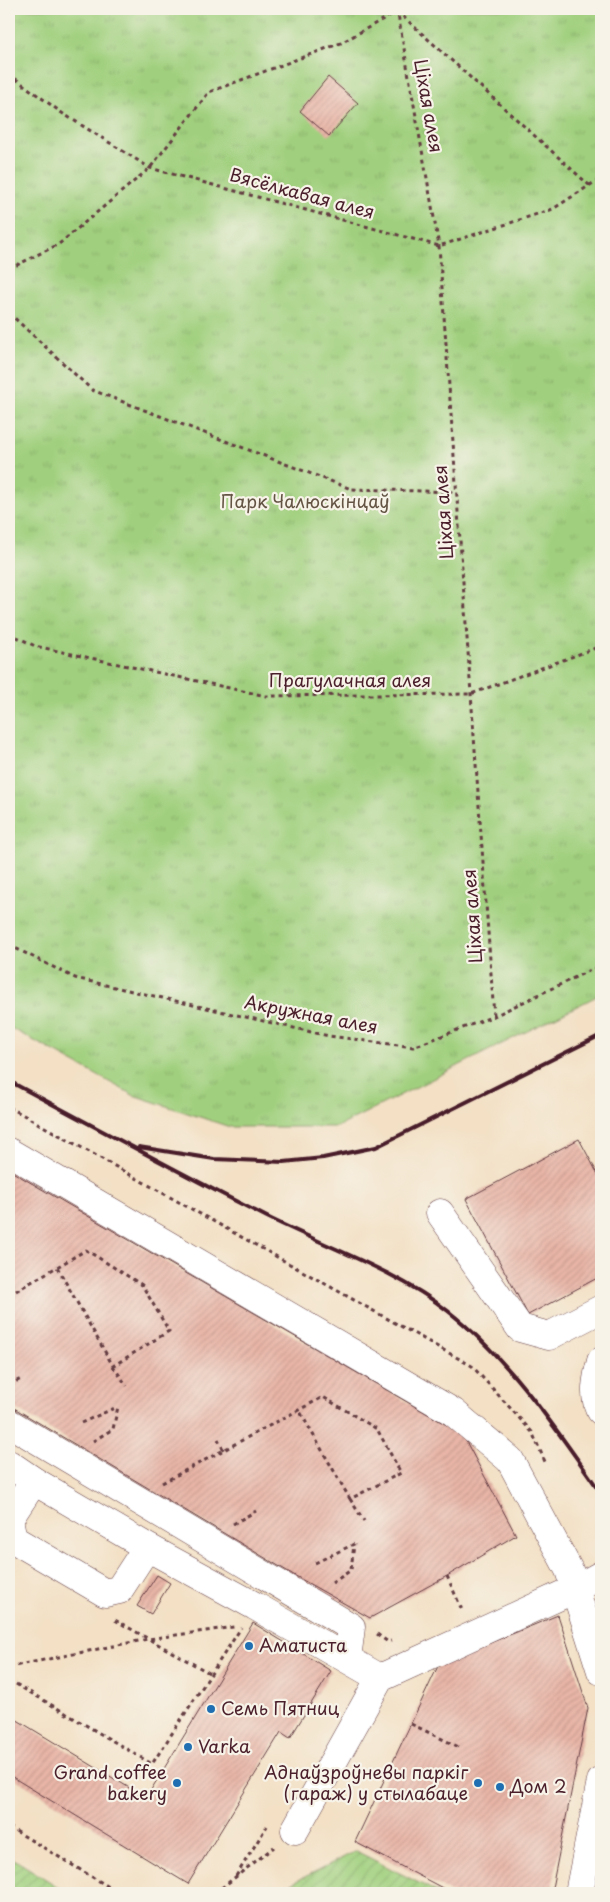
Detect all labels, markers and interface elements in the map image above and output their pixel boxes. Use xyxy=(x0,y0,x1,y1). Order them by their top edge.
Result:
street label: Ціхая алея xyxy=(408,57,451,155)
street label: Вясёлкавая алея xyxy=(227,160,378,225)
street label: Ціхая алея xyxy=(426,464,459,560)
park label: Парк Чалюскінцаў xyxy=(221,487,389,514)
street label: Прагулачная алея xyxy=(269,666,431,693)
street label: Ціхая алея xyxy=(455,868,488,964)
street label: Акружная алея xyxy=(242,987,380,1040)
place label: Аматиста xyxy=(259,1631,347,1658)
marker: Аматиста xyxy=(243,1640,255,1652)
place label: Семь Пятниц xyxy=(221,1694,340,1721)
marker: Семь Пятниц xyxy=(205,1703,217,1715)
place label: Varka xyxy=(198,1732,251,1759)
marker: Varka xyxy=(182,1741,194,1753)
place label: Grand coffee bakery xyxy=(54,1758,167,1806)
place label: Аднаўзроўневы паркіг (гараж) у стылабаце xyxy=(264,1758,469,1806)
place label: Дом 2 xyxy=(509,1772,567,1799)
marker: Grand coffee bakery xyxy=(171,1777,183,1789)
marker: Аднаўзроўневы паркіг (гараж) у стылабаце xyxy=(472,1777,484,1789)
marker: Дом 2 xyxy=(494,1781,506,1793)

